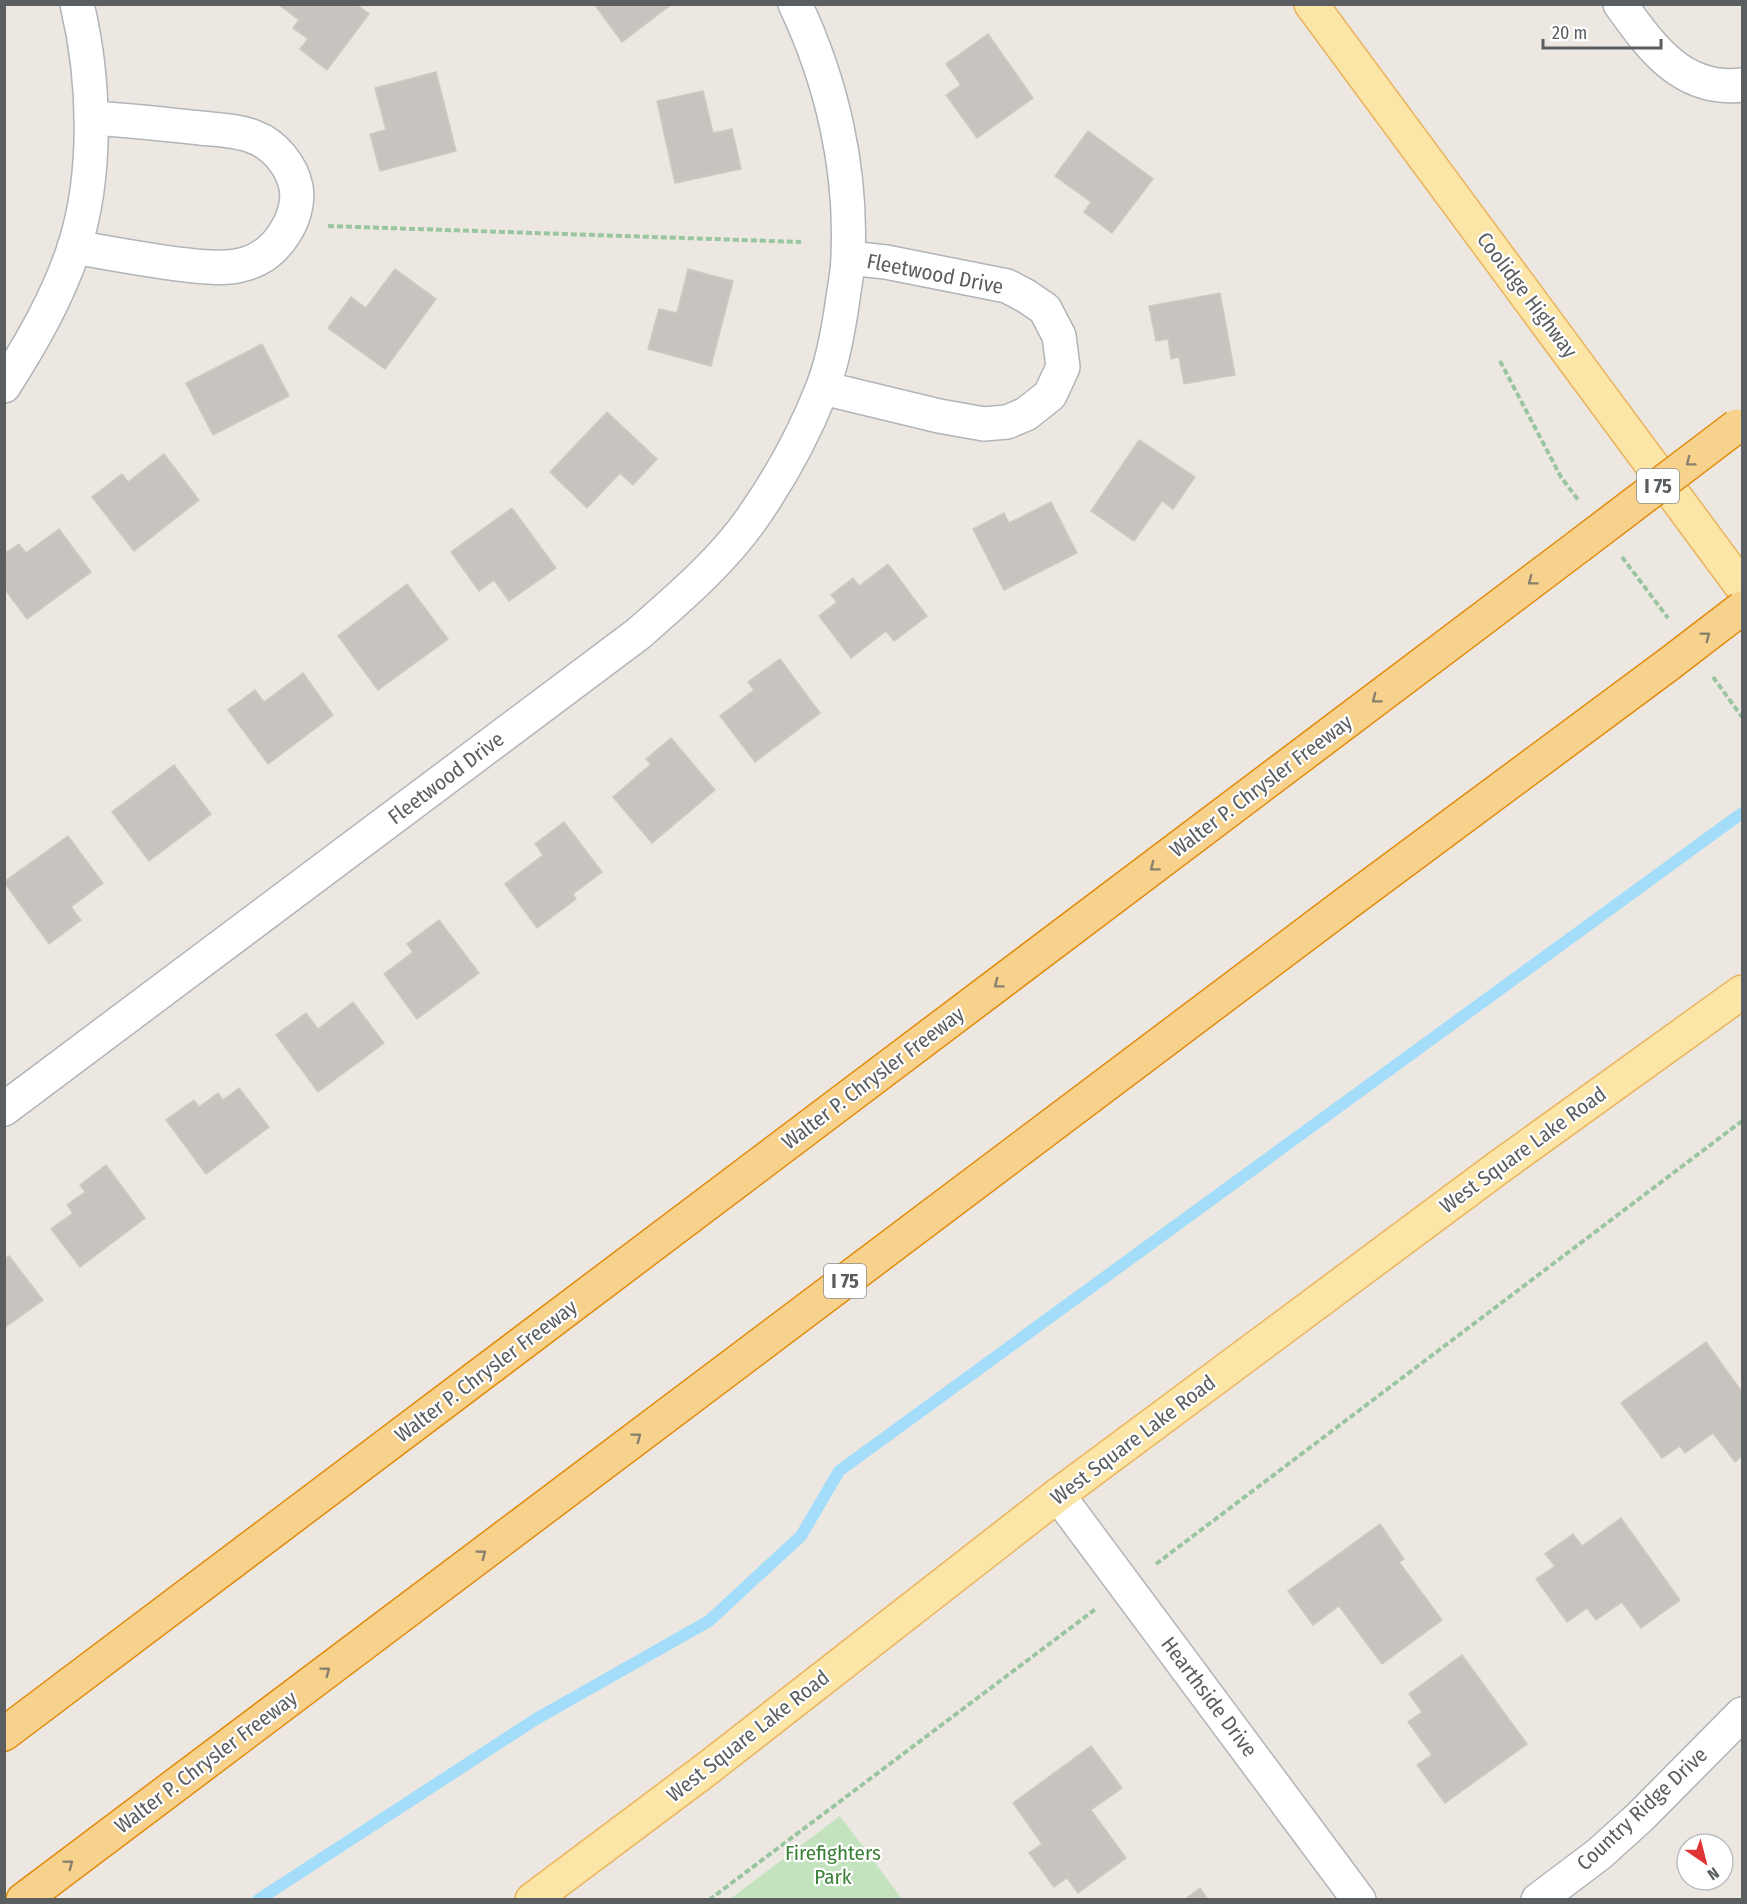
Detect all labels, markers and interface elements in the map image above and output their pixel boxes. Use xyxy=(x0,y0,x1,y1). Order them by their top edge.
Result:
scale bar xyxy=(1543,12,1662,50)
text: 20 m xyxy=(1552,22,1587,44)
street label: Coolidge Highway xyxy=(1471,227,1583,364)
street label: Fleetwood Drive xyxy=(865,248,1005,300)
one-way arrow xyxy=(1686,455,1697,466)
road number: I 75 xyxy=(1637,469,1679,503)
one-way arrow xyxy=(1528,574,1539,585)
one-way arrow xyxy=(1699,632,1710,643)
one-way arrow xyxy=(1372,692,1383,703)
street label: Walter P. Chrysler Freeway xyxy=(1165,709,1358,863)
street label: Fleetwood Drive xyxy=(383,726,509,830)
one-way arrow xyxy=(1149,860,1160,871)
one-way arrow xyxy=(994,977,1005,988)
street label: Walter P. Chrysler Freeway xyxy=(777,1001,970,1155)
street label: West Square Lake Road xyxy=(1435,1081,1611,1219)
road number: I 75 xyxy=(824,1264,866,1298)
street label: Walter P. Chrysler Freeway xyxy=(390,1294,583,1448)
street label: West Square Lake Road xyxy=(1045,1370,1221,1510)
one-way arrow xyxy=(631,1433,642,1444)
one-way arrow xyxy=(475,1550,486,1561)
street label: Hearthside Drive xyxy=(1155,1632,1263,1762)
street label: West Square Lake Road xyxy=(661,1664,835,1808)
one-way arrow xyxy=(319,1668,330,1679)
street label: Walter P. Chrysler Freeway xyxy=(110,1685,303,1839)
street label: Country Ridge Drive xyxy=(1571,1742,1713,1876)
north arrow xyxy=(1675,1832,1735,1892)
park label: Firefighters Park xyxy=(785,1840,881,1890)
one-way arrow xyxy=(63,1861,74,1872)
text: N xyxy=(1704,1863,1723,1884)

